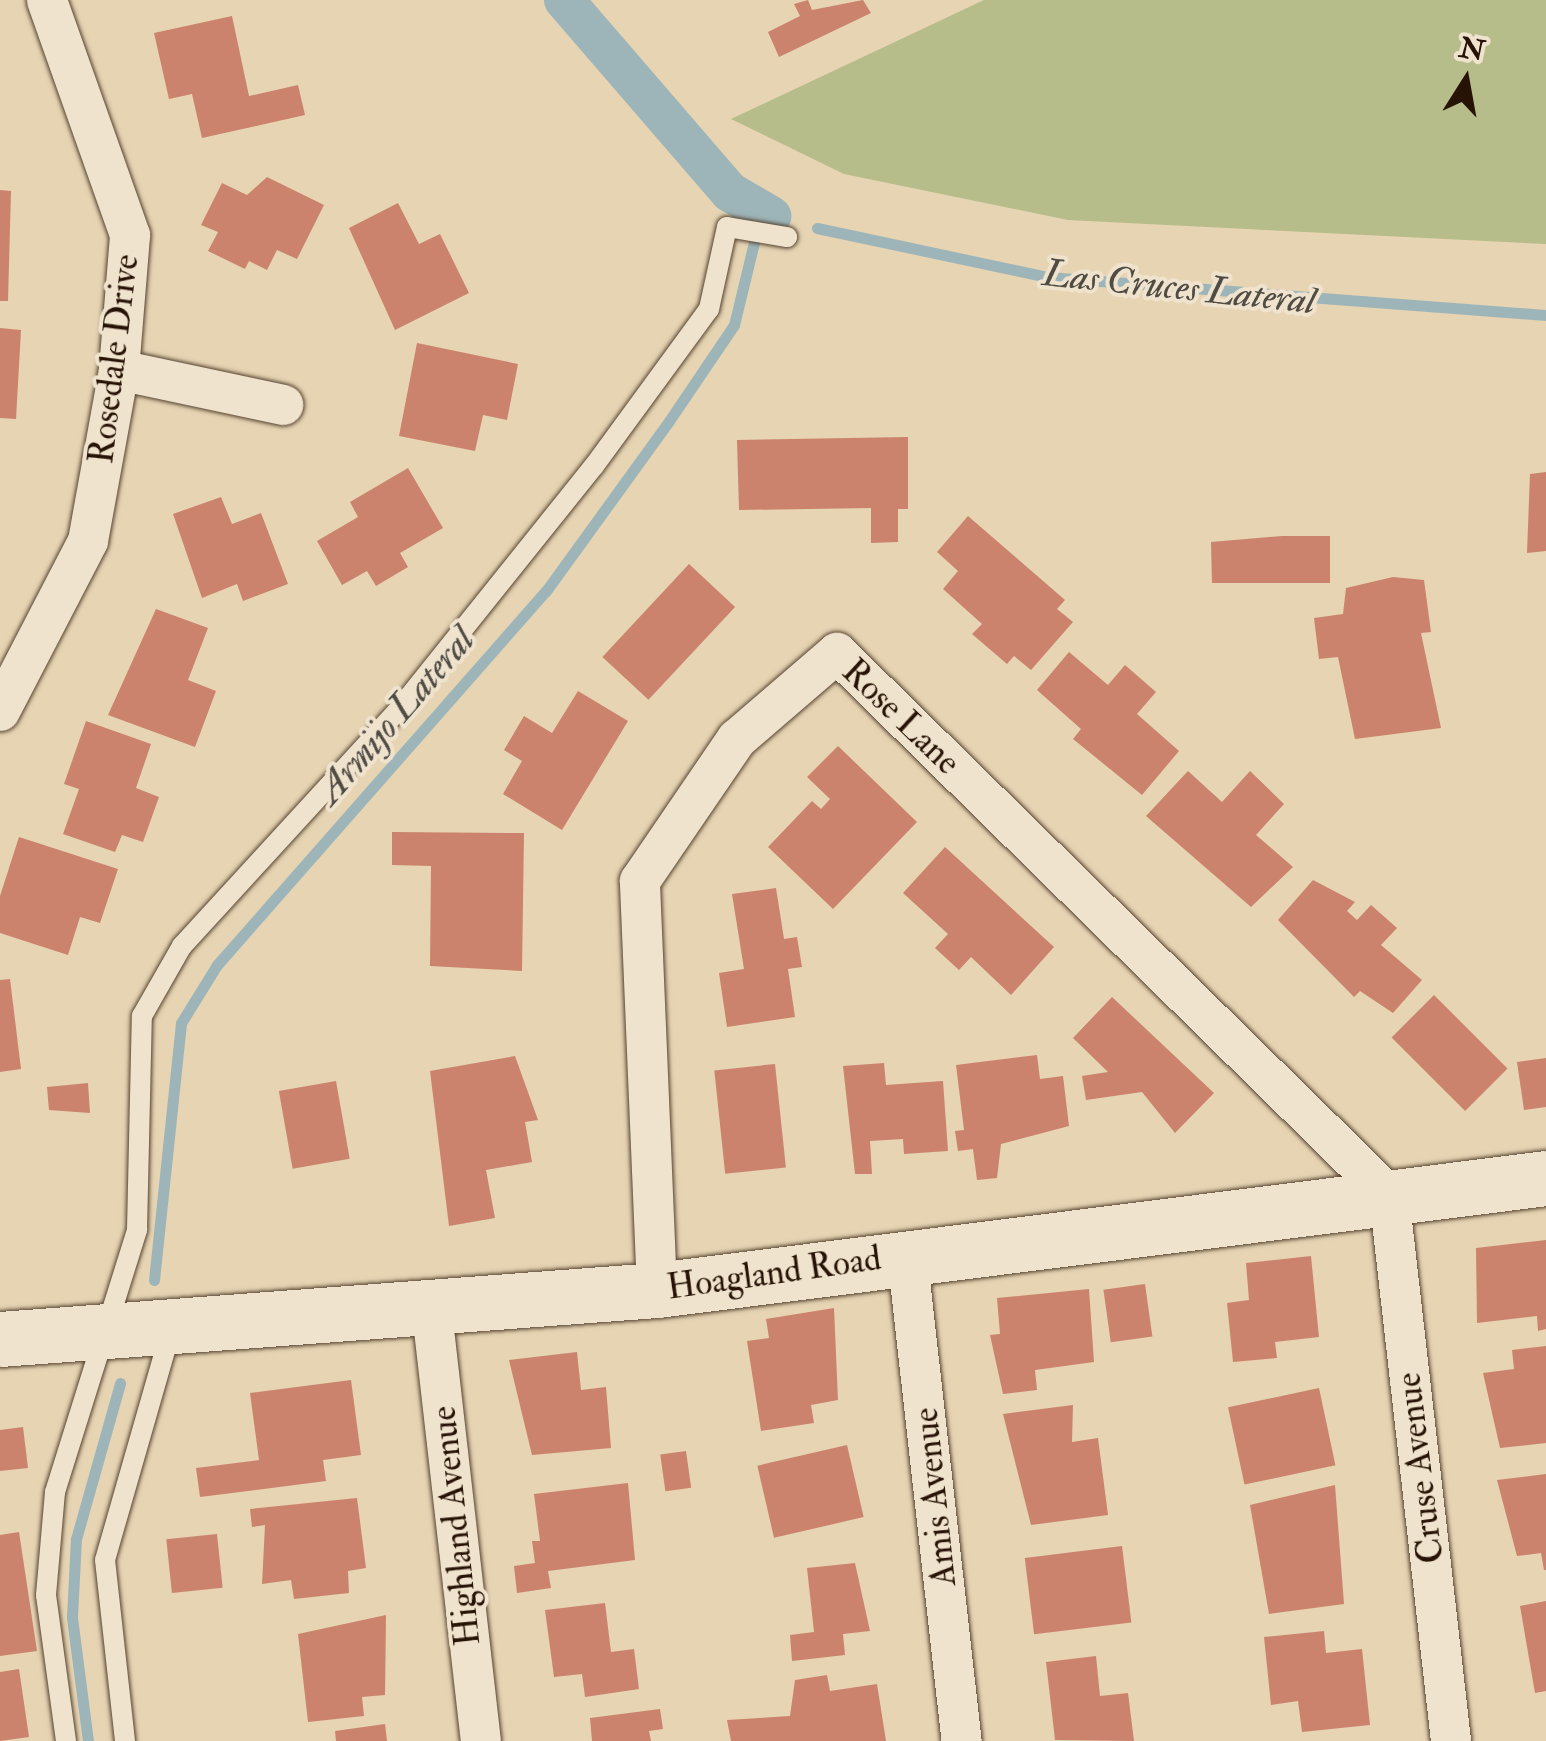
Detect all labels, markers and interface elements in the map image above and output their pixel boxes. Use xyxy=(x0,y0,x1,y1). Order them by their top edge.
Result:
north arrow xyxy=(1416,30,1516,130)
text: N xyxy=(1456,30,1487,70)
water label: Las Cruces Lateral xyxy=(1041,251,1317,325)
street label: Rosedale Drive xyxy=(80,252,148,466)
water label: Armijo Lateral xyxy=(307,619,485,813)
street label: Rose Lane xyxy=(833,651,969,783)
street label: Hoagland Road xyxy=(664,1237,884,1309)
street label: Cruse Avenue xyxy=(1387,1370,1453,1566)
street label: Highland Avenue xyxy=(423,1404,489,1648)
street label: Amis Avenue xyxy=(905,1406,965,1588)

